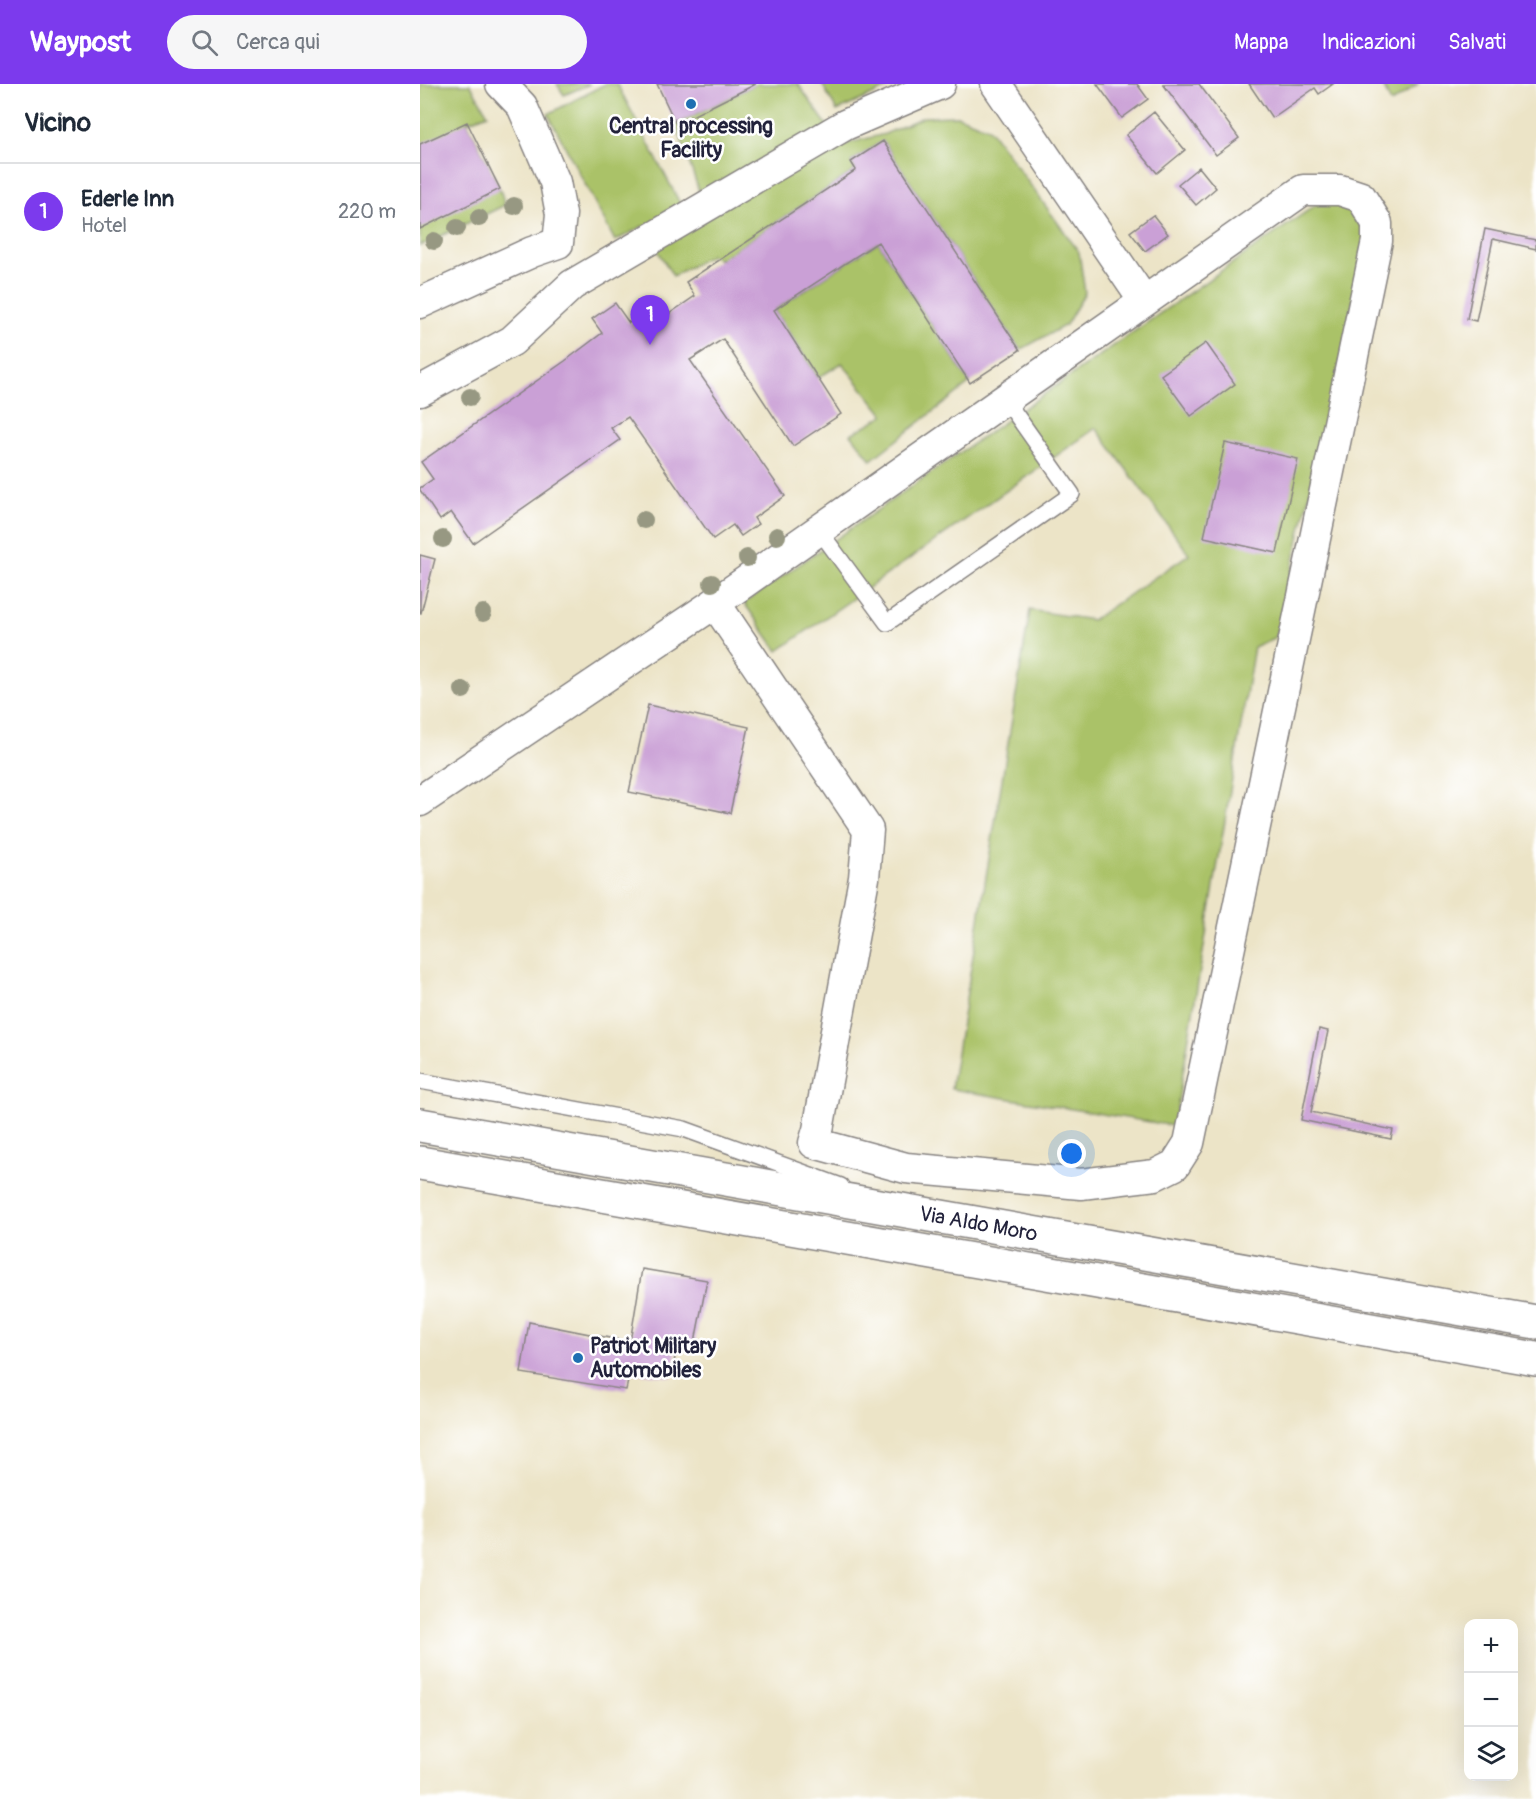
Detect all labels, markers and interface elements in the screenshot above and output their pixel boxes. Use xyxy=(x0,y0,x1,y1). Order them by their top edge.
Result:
search box xyxy=(167,15,587,69)
text: Waypost xyxy=(30,25,131,60)
icon: search xyxy=(188,26,221,59)
text: Cerca qui xyxy=(236,28,320,56)
text: Mappa xyxy=(1234,29,1289,56)
text: Indicazioni xyxy=(1322,29,1415,56)
text: Salvati xyxy=(1448,29,1506,56)
marker: Central processing Facility xyxy=(684,97,698,111)
text: Vicino xyxy=(24,107,91,139)
place label: Central processing Facility xyxy=(609,113,773,164)
text: Ederle Inn xyxy=(81,185,174,213)
text: 1 xyxy=(40,199,47,224)
text: 220 m xyxy=(338,199,396,224)
text: Hotel xyxy=(81,213,127,238)
pin: 1 xyxy=(630,296,670,345)
your location xyxy=(1057,1139,1086,1168)
street label: Via Aldo Moro xyxy=(917,1200,1040,1248)
place label: Patriot Military Automobiles xyxy=(590,1333,716,1384)
marker: Patriot Military Automobiles xyxy=(571,1351,585,1365)
map controls xyxy=(1464,1619,1518,1781)
button: + xyxy=(1464,1619,1518,1673)
button: − xyxy=(1464,1673,1518,1727)
button: layers xyxy=(1464,1727,1518,1781)

